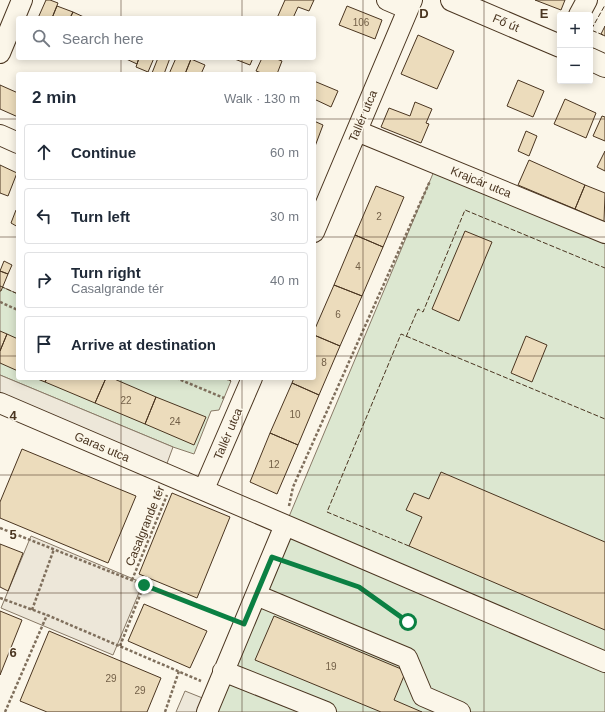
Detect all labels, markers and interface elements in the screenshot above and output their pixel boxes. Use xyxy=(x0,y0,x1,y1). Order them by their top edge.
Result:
text: D xyxy=(419,6,429,21)
text: E xyxy=(540,6,549,21)
street label: Fő út xyxy=(491,11,522,35)
map controls xyxy=(557,12,593,84)
button: + xyxy=(557,12,593,48)
search box xyxy=(16,16,316,60)
house number: 106 xyxy=(353,17,370,28)
icon: search xyxy=(30,27,52,49)
text: Search here xyxy=(62,30,144,47)
button: − xyxy=(557,48,593,84)
text: 2 min xyxy=(32,88,76,107)
street label: Tallér utca xyxy=(346,88,380,144)
text: Walk · 130 m xyxy=(224,91,300,106)
icon: ahead xyxy=(33,141,55,163)
text: Continue xyxy=(71,144,136,161)
text: 60 m xyxy=(270,145,299,160)
street label: Krajcár utca xyxy=(449,164,514,201)
icon: left xyxy=(33,205,55,227)
text: Turn left xyxy=(71,208,130,225)
text: 30 m xyxy=(270,209,299,224)
house number: 2 xyxy=(376,211,382,222)
house number: 4 xyxy=(355,261,361,272)
text: Turn right xyxy=(71,264,141,281)
icon: right xyxy=(33,269,55,291)
text: 40 m xyxy=(270,273,299,288)
text: Casalgrande tér xyxy=(71,281,164,296)
house number: 6 xyxy=(335,309,341,320)
icon: arrive xyxy=(33,333,55,355)
text: Arrive at destination xyxy=(71,336,216,353)
house number: 8 xyxy=(321,357,327,368)
house number: 22 xyxy=(120,395,132,406)
street label: Tallér utca xyxy=(211,406,245,462)
text: 4 xyxy=(9,408,17,423)
house number: 10 xyxy=(289,409,301,420)
house number: 24 xyxy=(169,416,181,427)
street label: Garas utca xyxy=(72,429,132,465)
house number: 12 xyxy=(268,459,280,470)
street label: Casalgrande tér xyxy=(123,484,167,568)
text: 5 xyxy=(9,527,17,542)
route end xyxy=(135,576,153,594)
route start xyxy=(399,613,417,631)
text: 6 xyxy=(9,645,17,660)
house number: 19 xyxy=(325,661,337,672)
house number: 29 xyxy=(105,673,117,684)
house number: 29 xyxy=(134,685,146,696)

